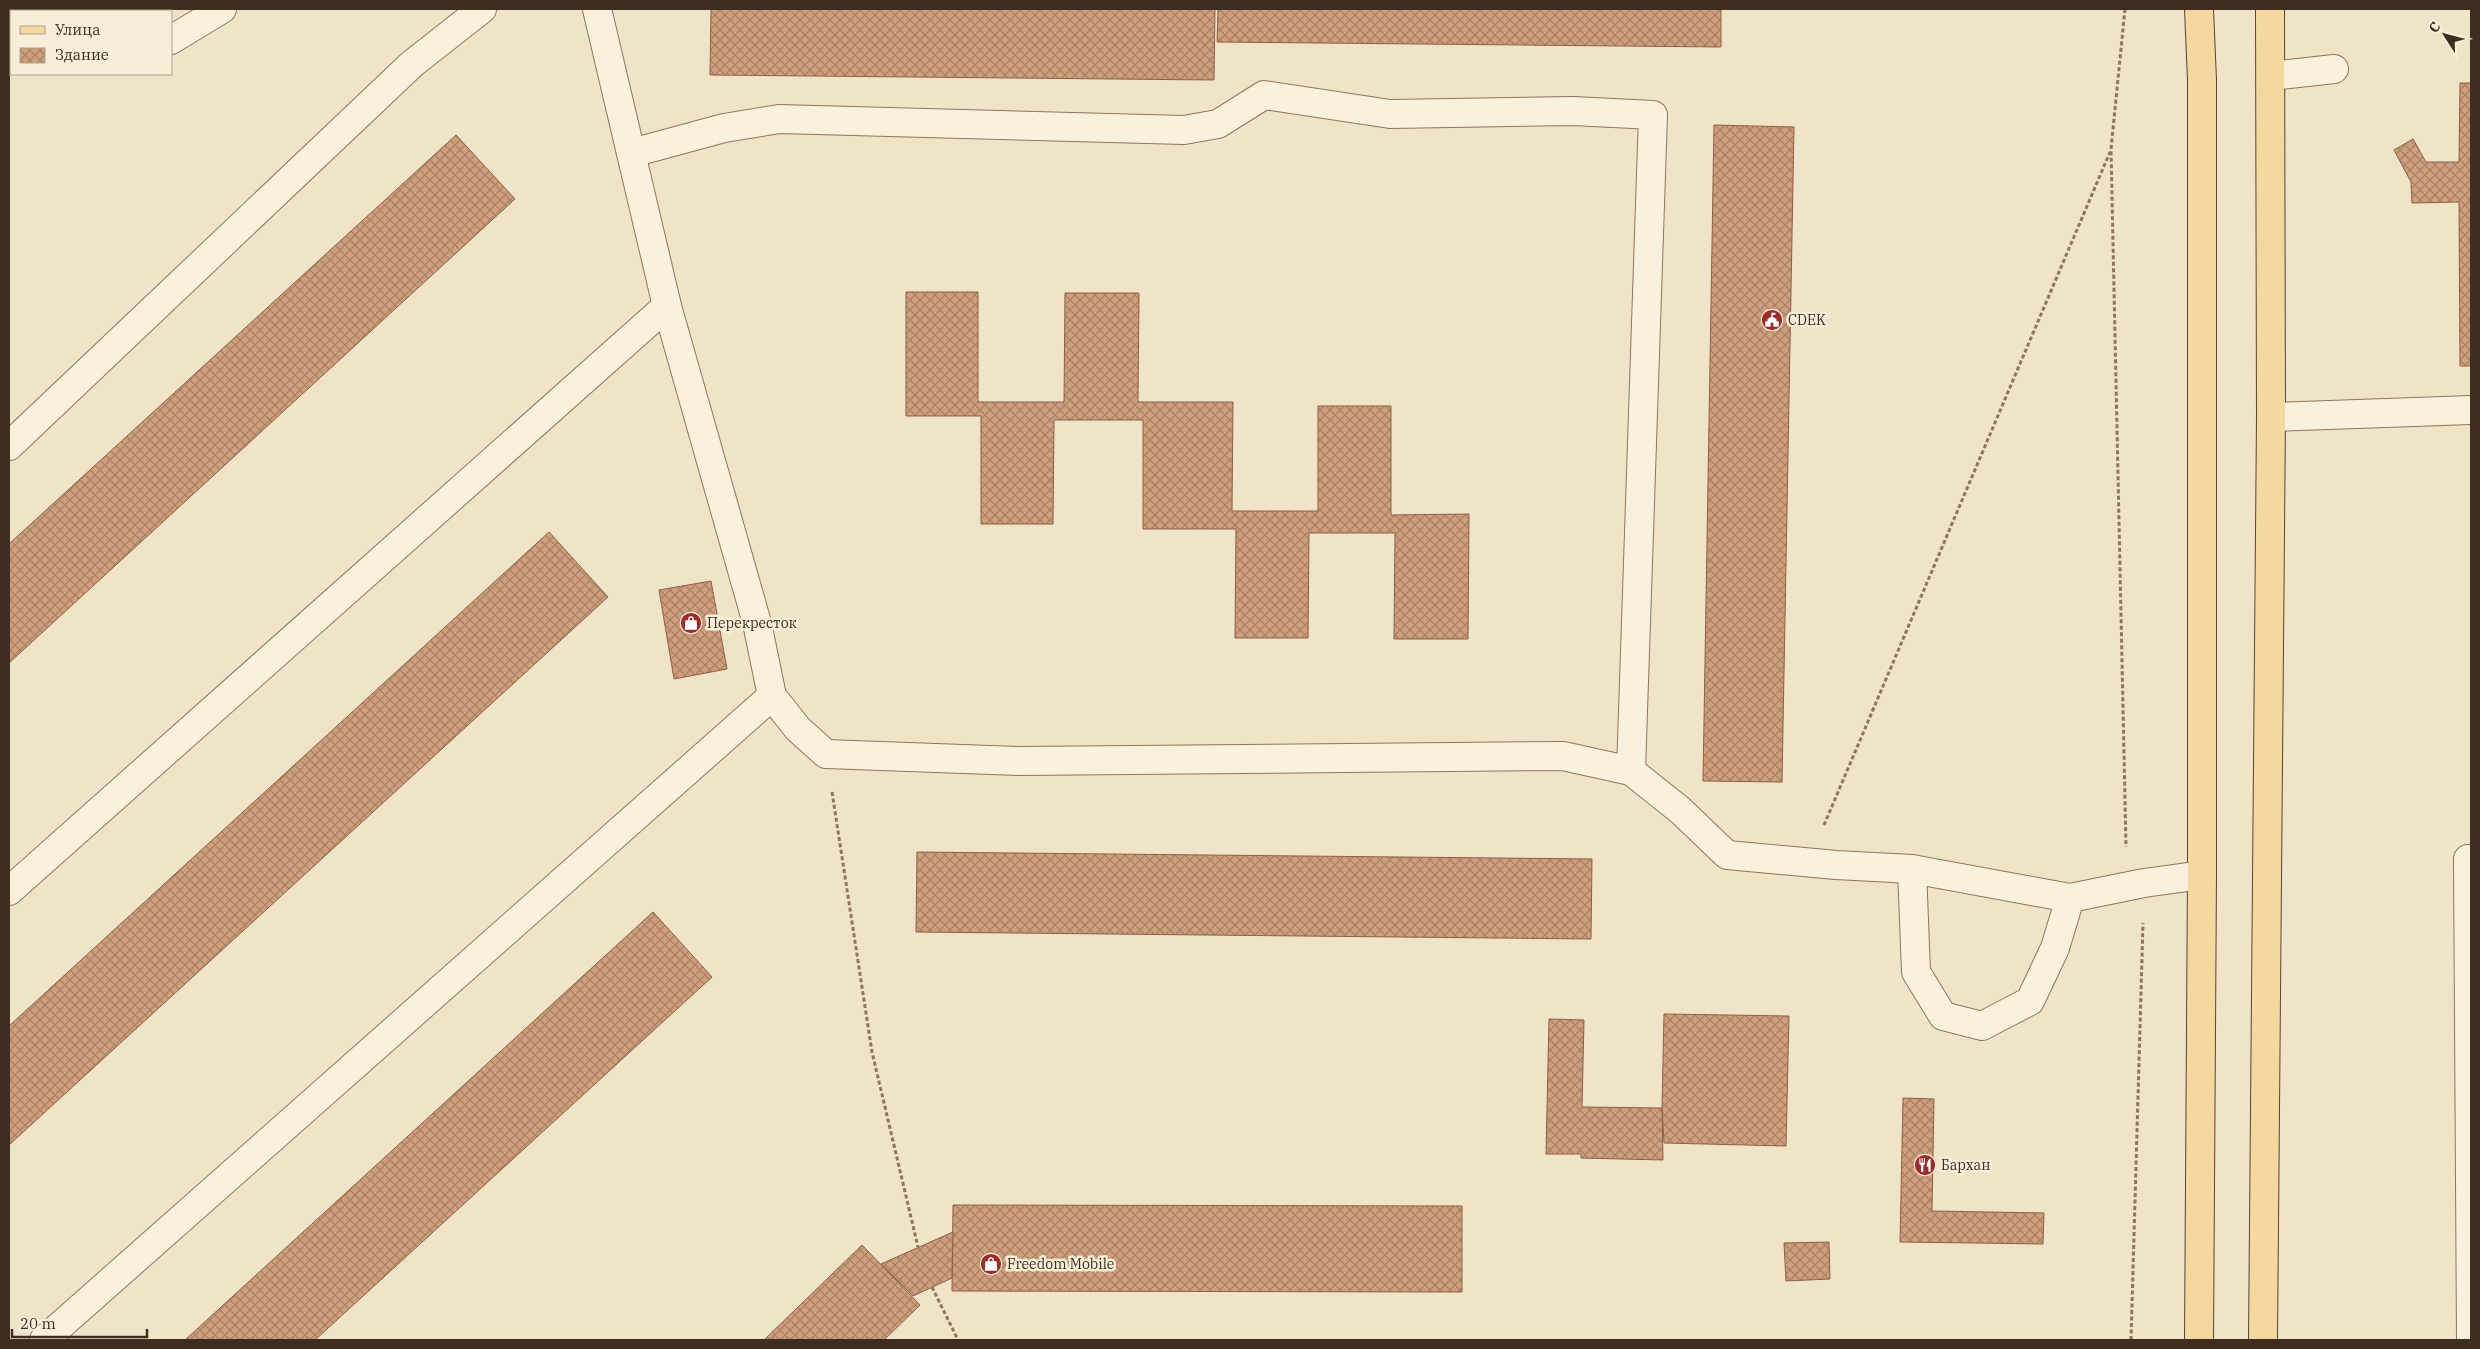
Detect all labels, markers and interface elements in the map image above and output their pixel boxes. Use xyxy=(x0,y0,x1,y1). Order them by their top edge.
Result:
legend xyxy=(10,10,172,75)
north arrow xyxy=(2420,10,2470,60)
text: С xyxy=(2424,18,2445,36)
text: Улица xyxy=(55,20,100,39)
text: Здание xyxy=(55,45,109,64)
public building icon: CDEK xyxy=(1760,308,1784,332)
place label: CDEK xyxy=(1788,311,1826,329)
shop icon: Перекресток xyxy=(679,611,703,635)
place label: Перекресток xyxy=(707,614,797,632)
restaurant icon: Бархан xyxy=(1913,1153,1937,1177)
place label: Бархан xyxy=(1941,1156,1990,1174)
shop icon: Freedom Mobile xyxy=(979,1252,1003,1276)
place label: Freedom Mobile xyxy=(1007,1255,1114,1273)
scale bar xyxy=(12,1306,148,1338)
text: 20 m xyxy=(20,1314,56,1333)

